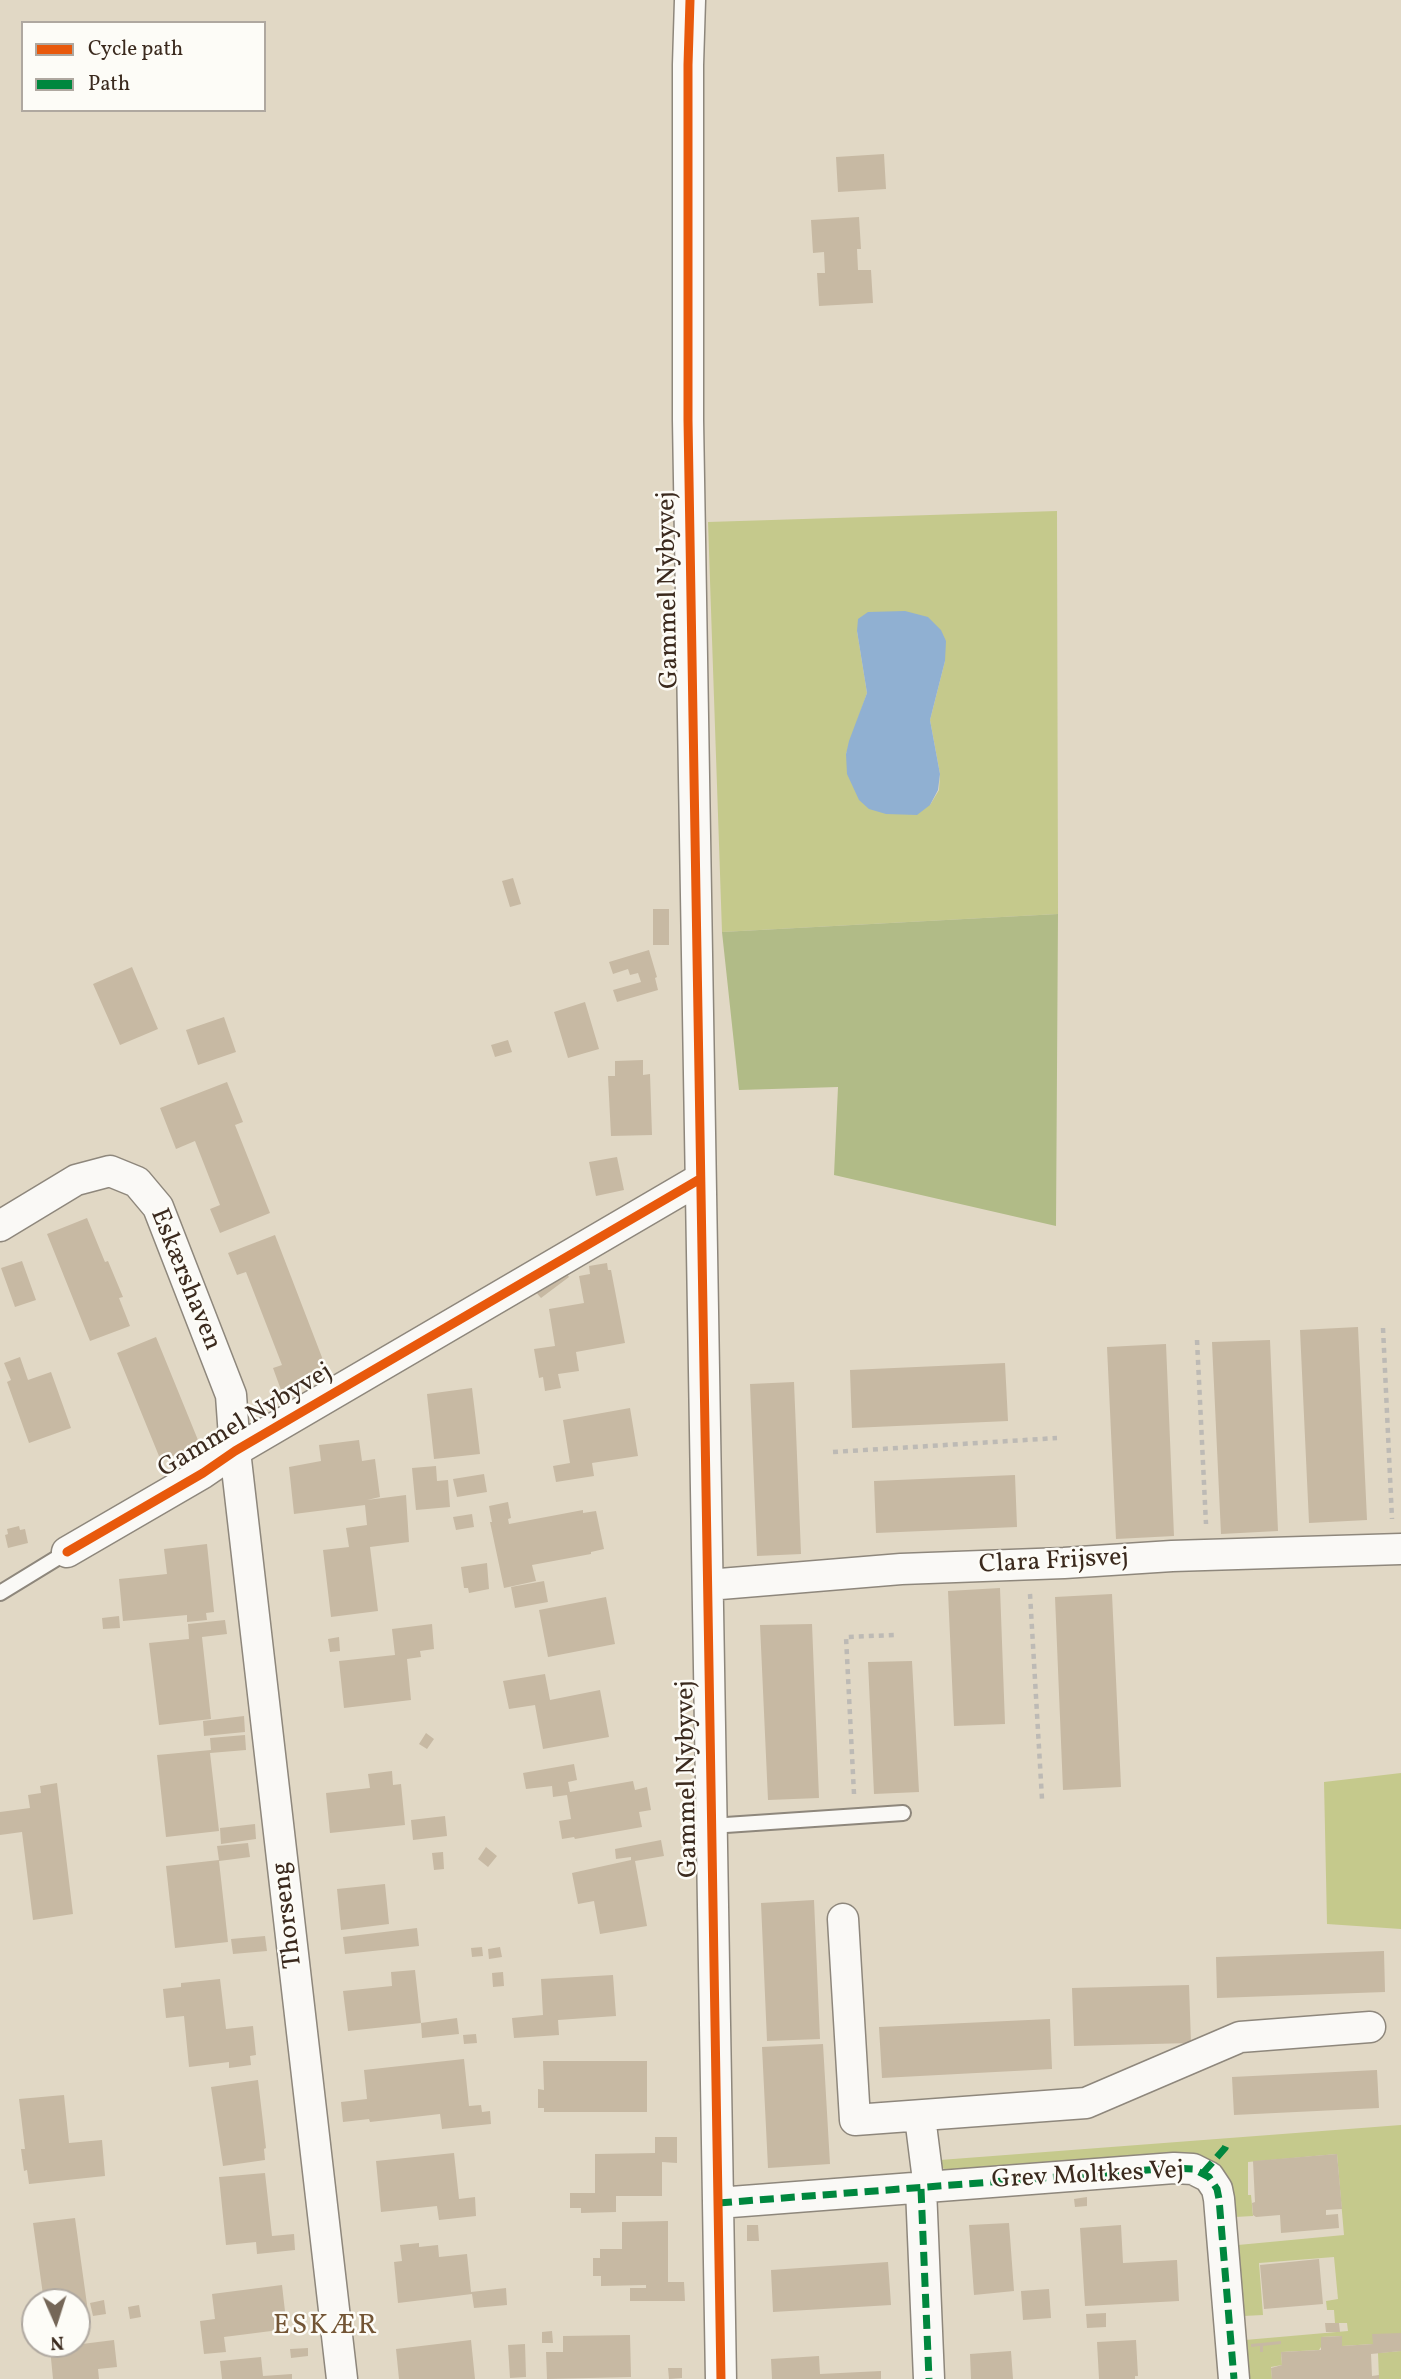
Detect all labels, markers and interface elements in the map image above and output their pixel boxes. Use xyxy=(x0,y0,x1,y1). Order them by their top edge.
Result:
legend xyxy=(21,21,266,112)
text: Cycle path xyxy=(88,35,183,64)
text: Path xyxy=(88,70,130,99)
street label: Gammel Nybyvej xyxy=(653,491,687,689)
street label: Eskærshaven xyxy=(141,1205,227,1355)
street label: Gammel Nybyvej xyxy=(153,1358,339,1486)
street label: Clara Frijsvej xyxy=(978,1543,1130,1583)
street label: Gammel Nybyvej xyxy=(672,1680,706,1878)
street label: Thorseng xyxy=(267,1860,311,1970)
street label: Grev Moltkes Vej xyxy=(991,2156,1185,2198)
north arrow xyxy=(21,2288,91,2358)
district label: ESKÆR xyxy=(274,2311,378,2345)
text: N xyxy=(49,2329,65,2355)

